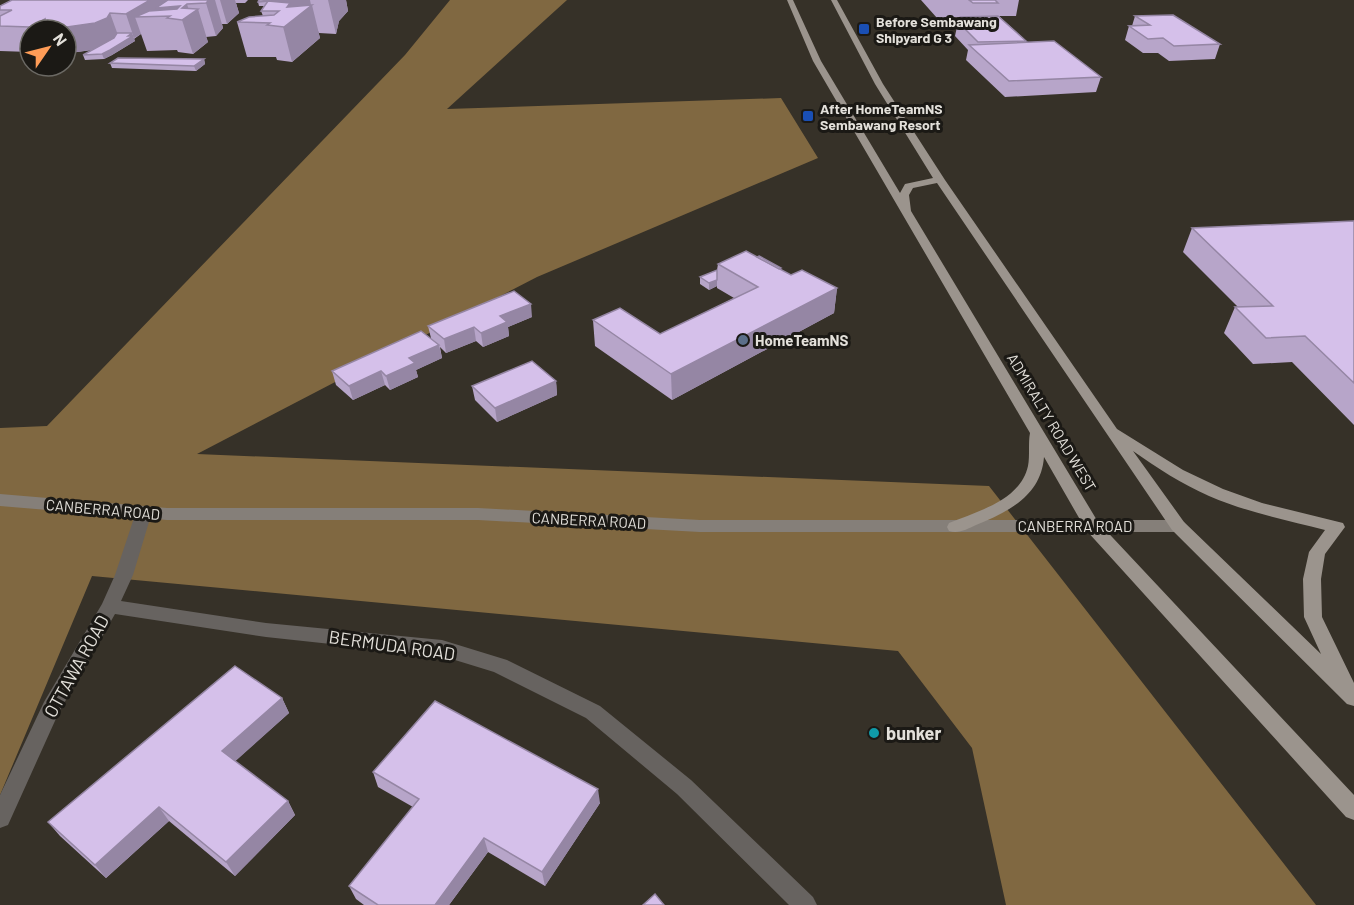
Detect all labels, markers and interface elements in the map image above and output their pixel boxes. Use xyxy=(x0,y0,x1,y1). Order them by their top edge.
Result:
place label: Before Sembawang Shipyard G 3 xyxy=(876,13,997,46)
north arrow xyxy=(18,18,78,78)
marker: Before Sembawang Shipyard G 3 xyxy=(857,22,871,36)
text: N xyxy=(50,29,72,49)
place label: After HomeTeamNS Sembawang Resort xyxy=(820,100,943,133)
marker: After HomeTeamNS Sembawang Resort xyxy=(801,109,815,123)
place label: HomeTeamNS xyxy=(755,331,848,349)
marker: HomeTeamNS xyxy=(736,333,750,347)
street label: ADMIRALTY ROAD WEST xyxy=(1004,350,1100,494)
street label: CANBERRA ROAD xyxy=(45,495,161,523)
street label: CANBERRA ROAD xyxy=(531,508,647,532)
street label: CANBERRA ROAD xyxy=(1018,517,1132,535)
street label: OTTAWA ROAD xyxy=(39,611,113,721)
street label: BERMUDA ROAD xyxy=(327,625,457,665)
place label: bunker xyxy=(886,722,941,744)
marker: bunker xyxy=(867,726,881,740)

